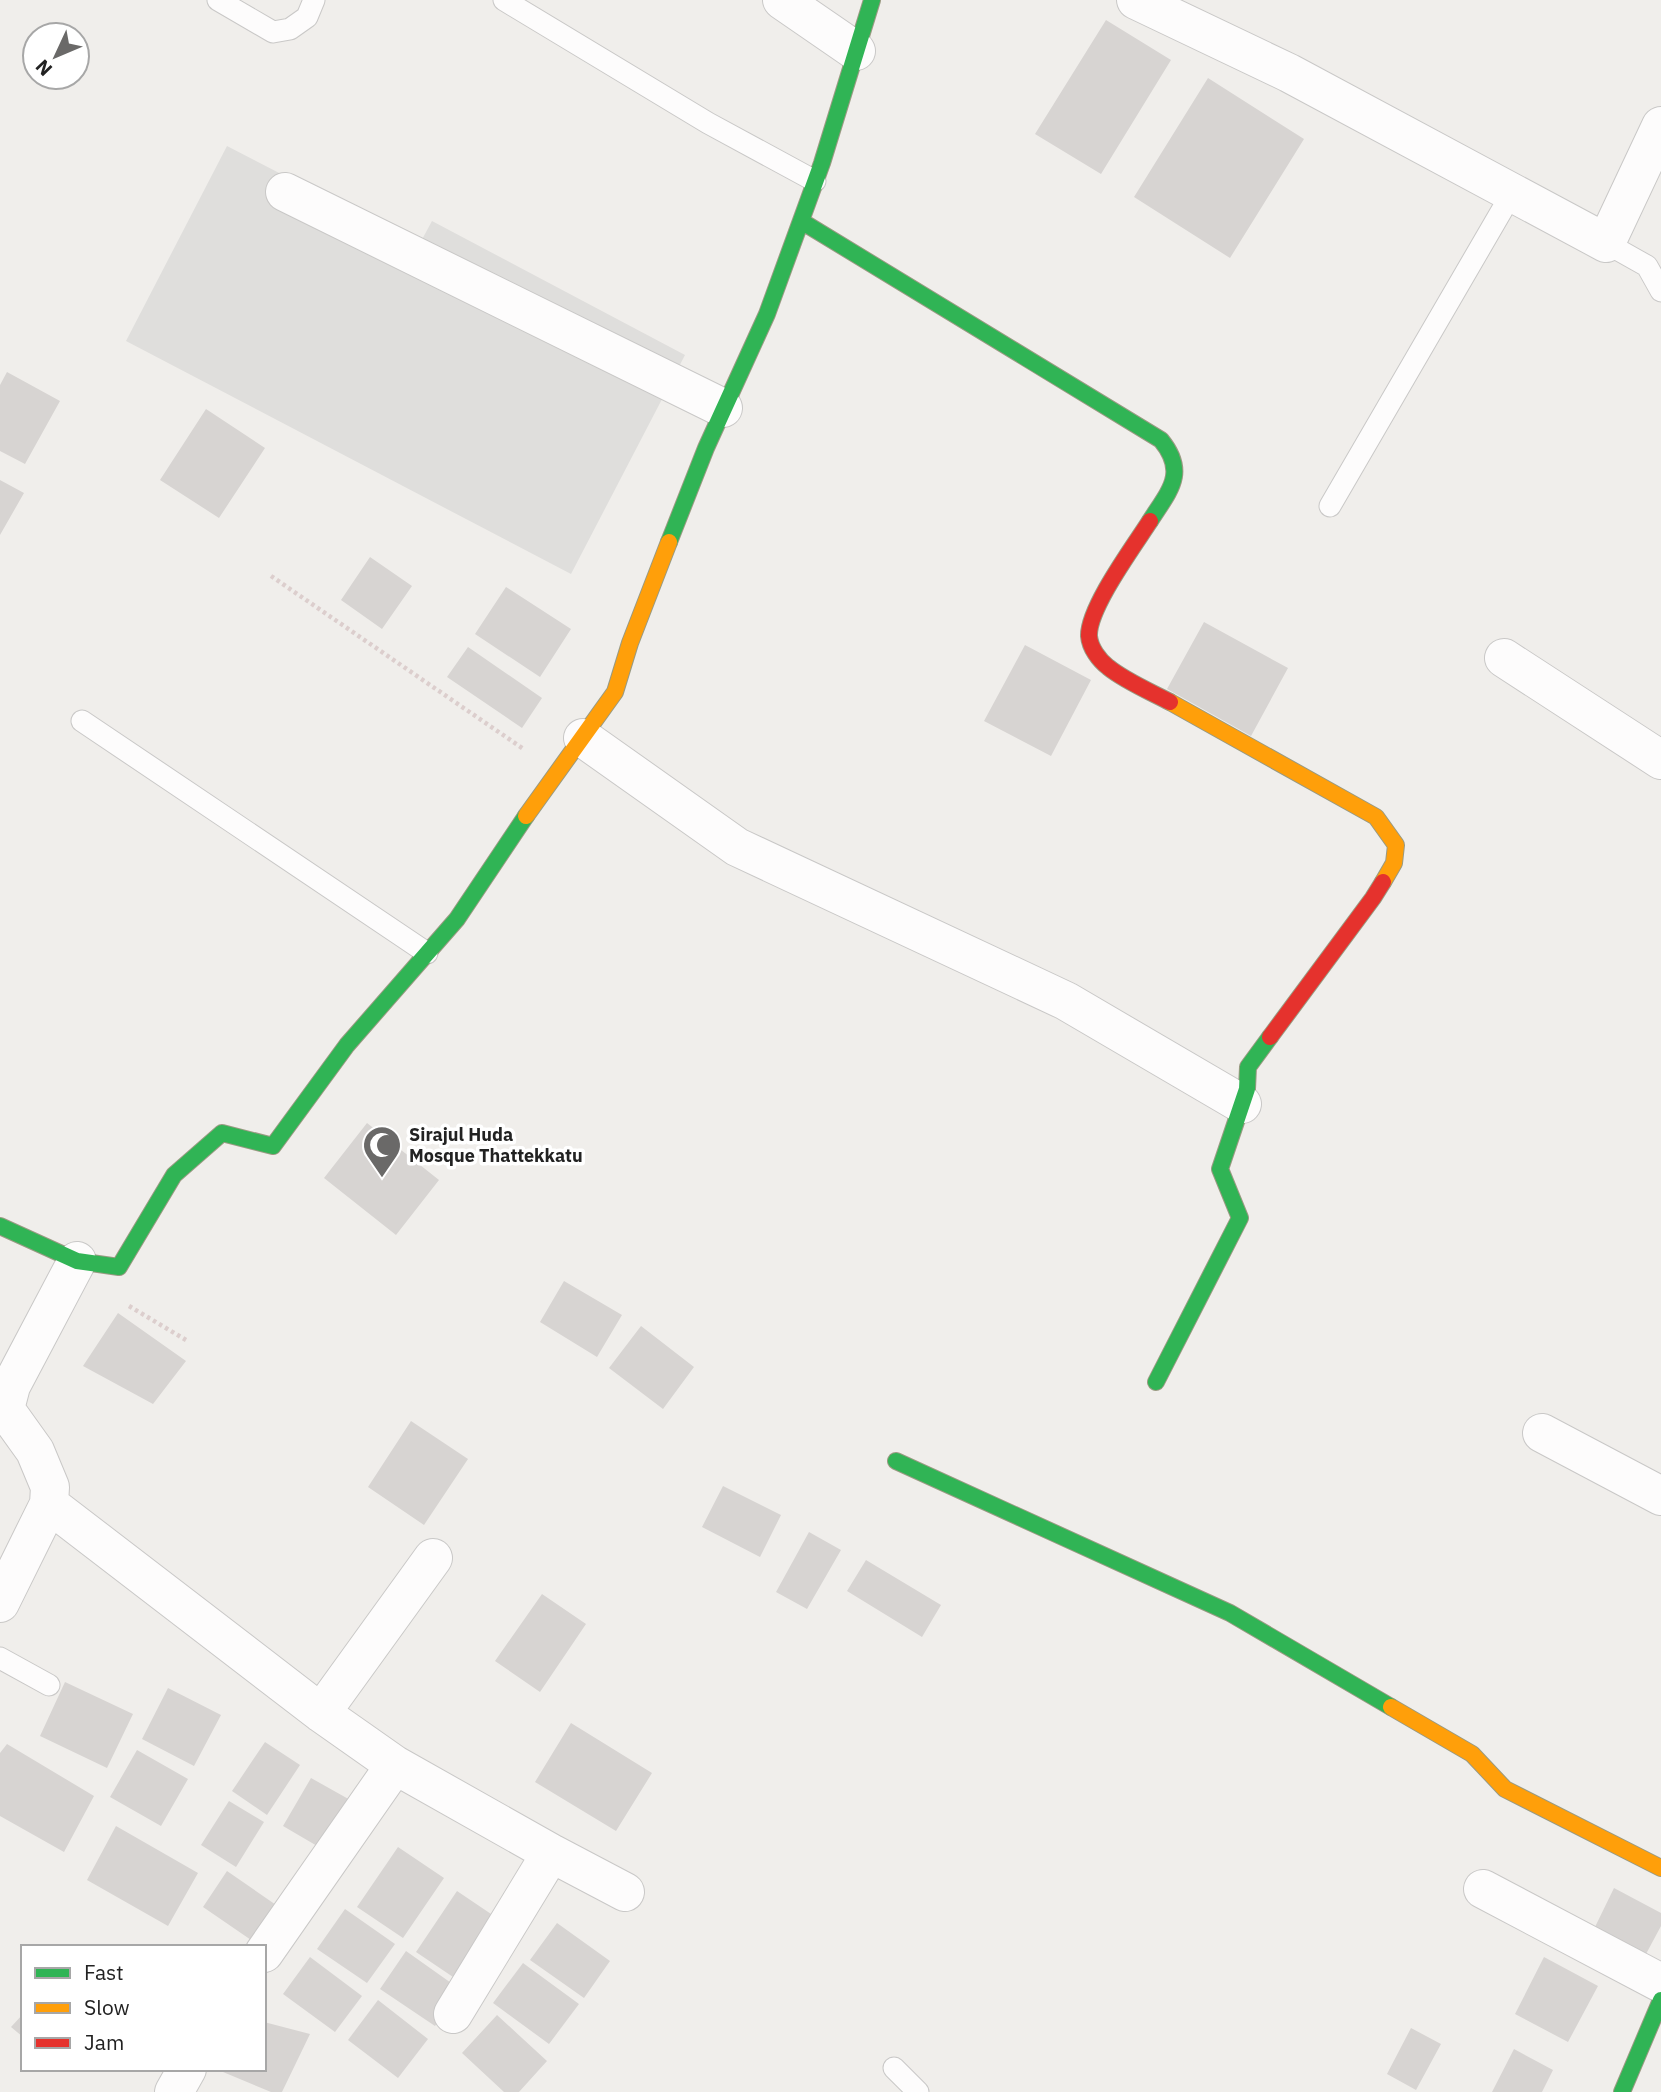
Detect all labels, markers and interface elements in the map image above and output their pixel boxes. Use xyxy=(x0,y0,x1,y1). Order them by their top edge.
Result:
north arrow xyxy=(21,21,91,91)
text: N xyxy=(30,55,57,81)
place label: Sirajul Huda Mosque Thattekkatu xyxy=(409,1123,583,1167)
mosque icon: Sirajul Huda Mosque Thattekkatu xyxy=(361,1124,403,1179)
legend xyxy=(21,1945,266,2071)
text: Fast xyxy=(84,1958,124,1986)
text: Slow xyxy=(84,1993,130,2021)
text: Jam xyxy=(84,2028,124,2056)

